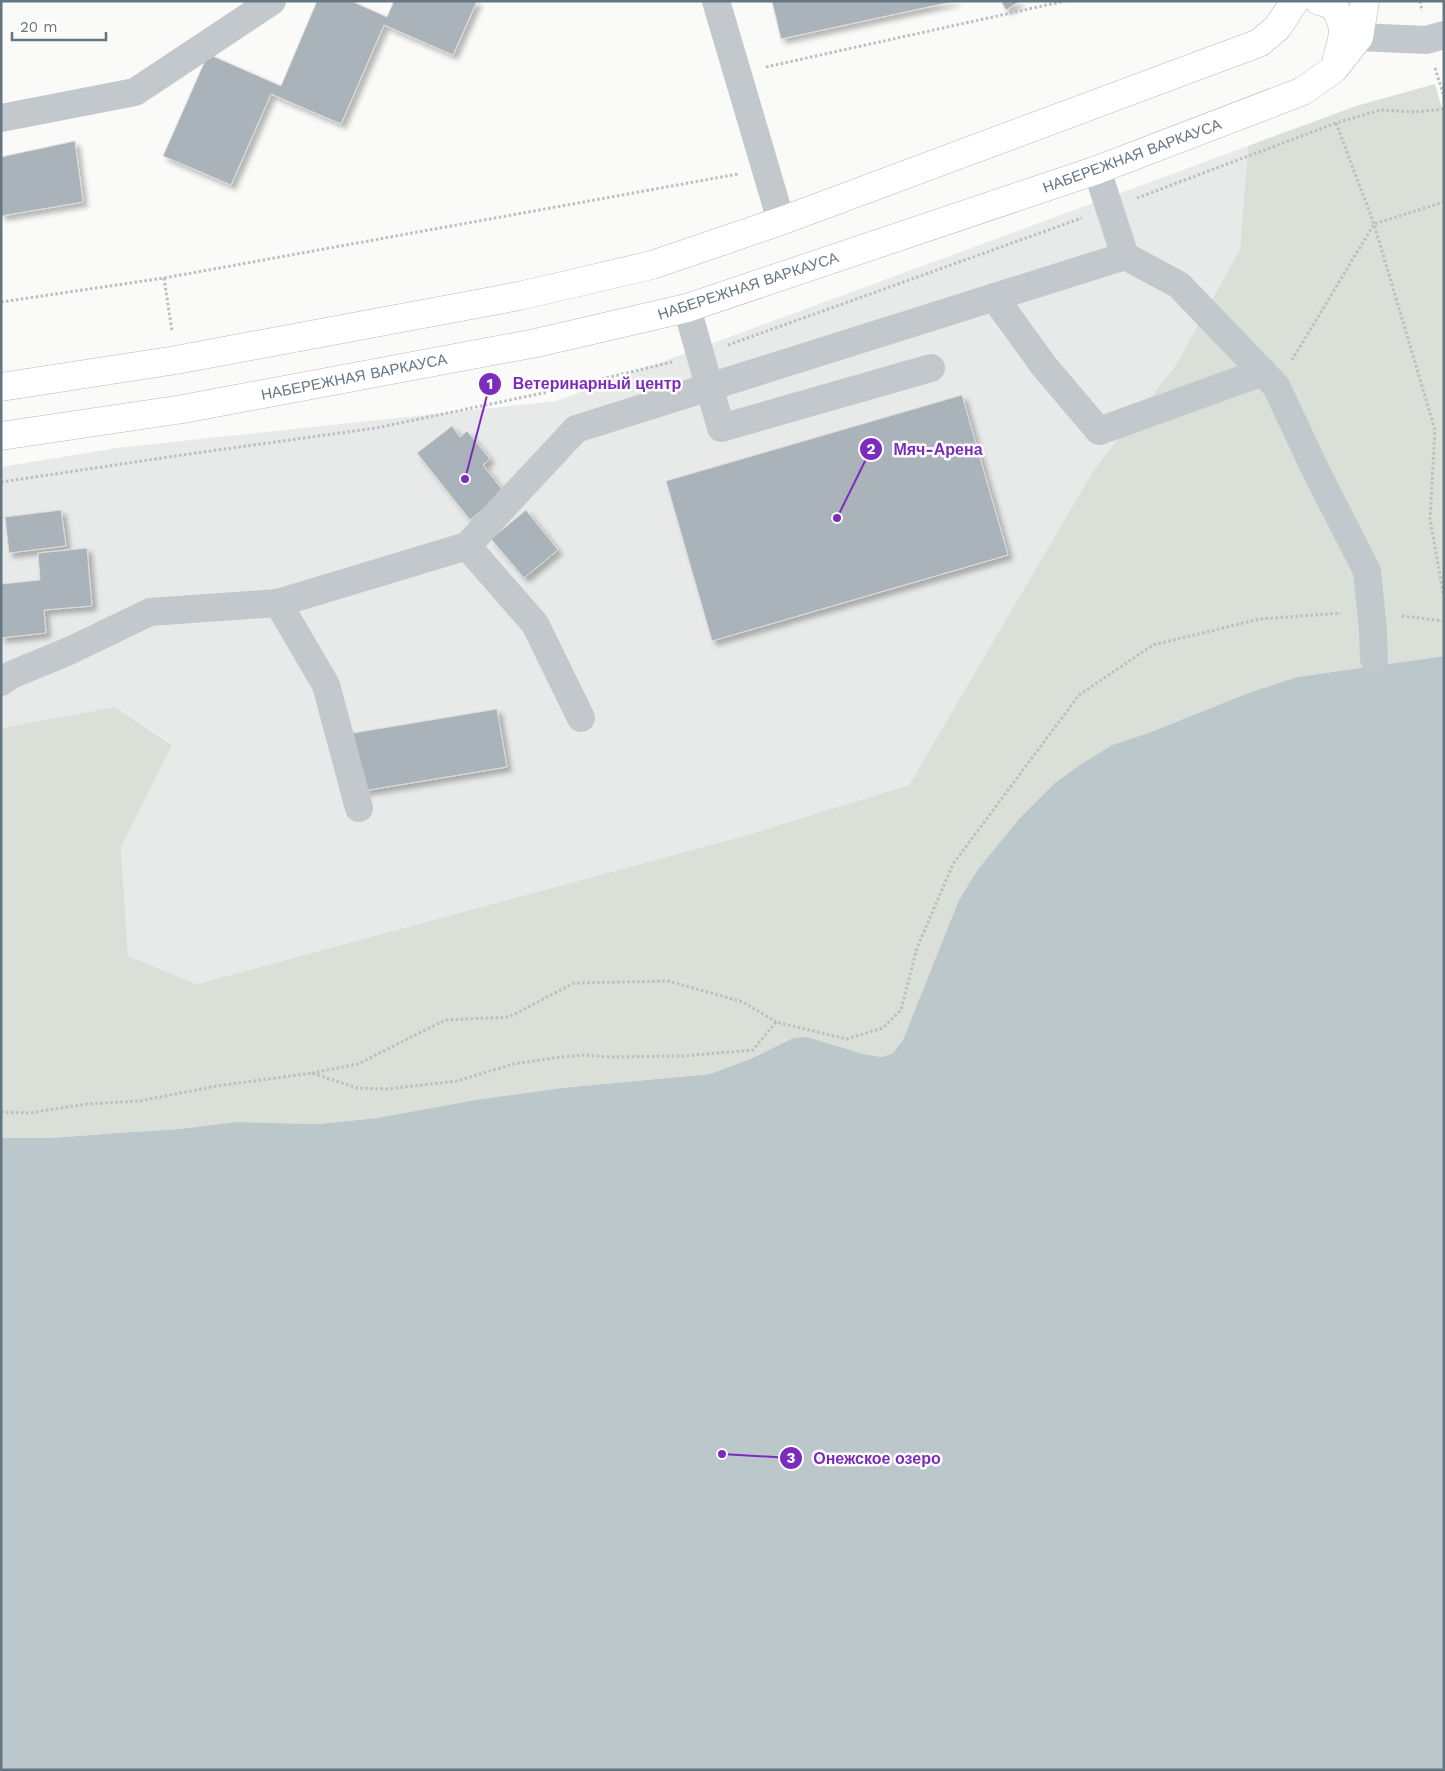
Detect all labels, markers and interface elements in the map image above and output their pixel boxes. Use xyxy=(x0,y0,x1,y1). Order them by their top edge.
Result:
scale bar xyxy=(12,10,106,42)
text: 20 m xyxy=(20,18,58,36)
street label: НАБЕРЕЖНАЯ ВАРКАУСА xyxy=(1040,115,1224,197)
street label: НАБЕРЕЖНАЯ ВАРКАУСА xyxy=(655,248,841,324)
street label: НАБЕРЕЖНАЯ ВАРКАУСА xyxy=(260,350,448,404)
callout: Ветеринарный центр xyxy=(478,368,692,399)
text: Ветеринарный центр xyxy=(513,374,682,393)
text: 1 xyxy=(487,375,493,393)
callout: Мяч-Арена xyxy=(858,434,993,465)
text: 2 xyxy=(867,440,876,458)
text: Мяч-Арена xyxy=(893,440,983,459)
callout: Онежское озеро xyxy=(778,1443,951,1474)
text: 3 xyxy=(787,1449,796,1467)
text: Онежское озеро xyxy=(813,1449,941,1468)

